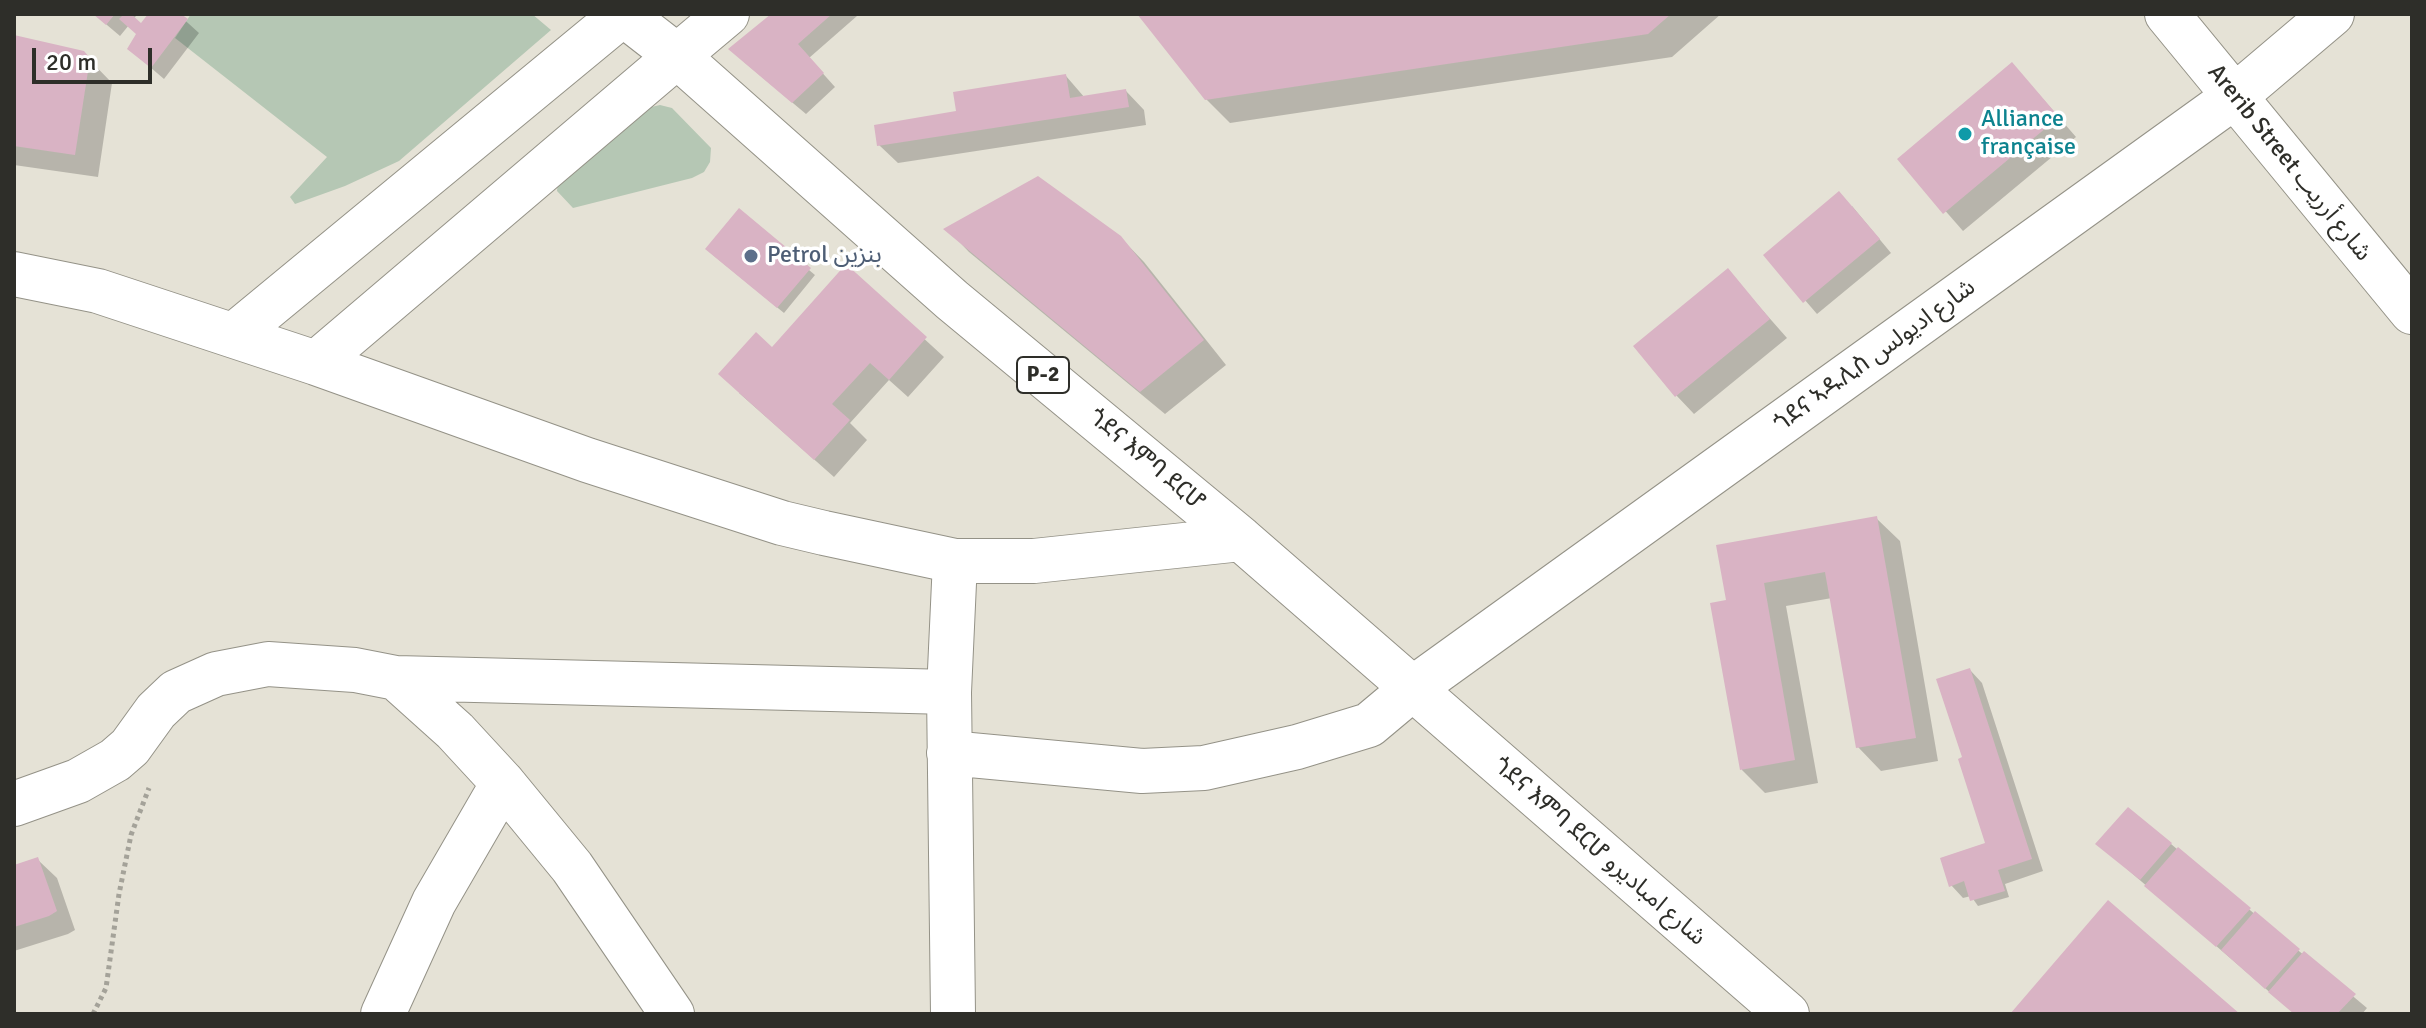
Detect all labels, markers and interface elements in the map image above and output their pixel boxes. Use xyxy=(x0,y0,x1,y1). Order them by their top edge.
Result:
scale bar xyxy=(36,32,156,82)
text: 20 m xyxy=(46,47,96,77)
street label: Arerib Street شارع أرريب xyxy=(2201,59,2377,267)
place label: Alliance française xyxy=(1981,106,2076,162)
marker: Alliance française xyxy=(1956,125,1974,143)
place label: Petrol بنزين xyxy=(767,242,882,270)
marker: Petrol بنزين xyxy=(742,247,760,265)
street label: ጎደና ኣዱሊስ شارع اديولس xyxy=(1769,273,1981,439)
road number: P-2 xyxy=(1017,357,1069,393)
street label: ጎደና እምባ ደርሆ xyxy=(1082,403,1210,517)
street label: ጎደና እምባ ደርሆ شارع امباديرو xyxy=(1487,752,1711,952)

